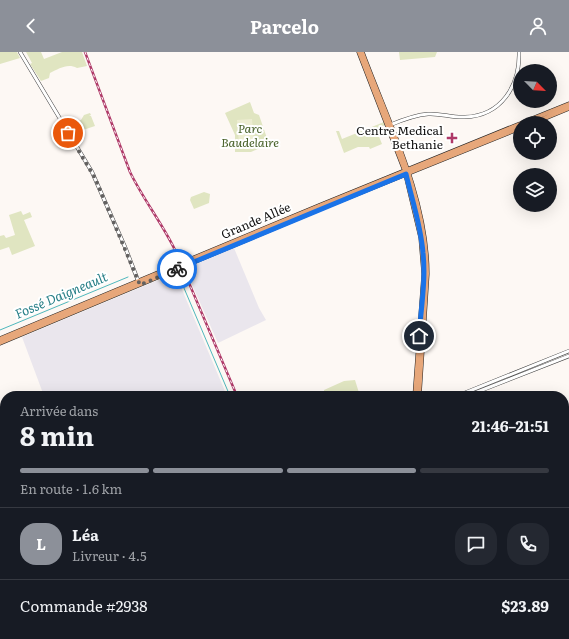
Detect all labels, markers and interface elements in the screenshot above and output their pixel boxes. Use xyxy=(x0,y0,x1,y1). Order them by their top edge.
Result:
text: Parcelo xyxy=(250,13,319,40)
icon: back xyxy=(20,15,42,37)
icon: person xyxy=(527,15,549,37)
north arrow xyxy=(513,64,557,108)
map controls xyxy=(513,64,557,212)
pin xyxy=(51,116,85,150)
button: locate xyxy=(513,116,557,160)
park label: Parc Baudelaire xyxy=(221,119,279,151)
place label: Centre Medical Bethanie xyxy=(356,121,443,153)
icon: bag xyxy=(57,122,79,144)
marker: Centre Medical Bethanie xyxy=(446,132,458,144)
button: layers xyxy=(513,168,557,212)
street label: Grande Allée xyxy=(218,197,293,243)
courier xyxy=(157,249,197,289)
icon: bike xyxy=(166,258,188,280)
water label: Fossé Daigneault xyxy=(12,266,111,323)
pin xyxy=(402,319,436,353)
icon: home xyxy=(408,325,430,347)
text: Arrivée dans xyxy=(20,401,98,420)
text: 21:46–21:51 xyxy=(472,414,549,437)
text: 8 min xyxy=(20,415,94,454)
text: En route · 1.6 km xyxy=(20,479,122,498)
text: Léa xyxy=(72,523,99,546)
button: chat xyxy=(455,523,497,565)
button: phone xyxy=(507,523,549,565)
text: L xyxy=(36,532,46,555)
text: Livreur · 4.5 xyxy=(72,546,147,565)
text: Commande #2938 xyxy=(20,594,148,617)
text: $23.89 xyxy=(501,594,549,617)

